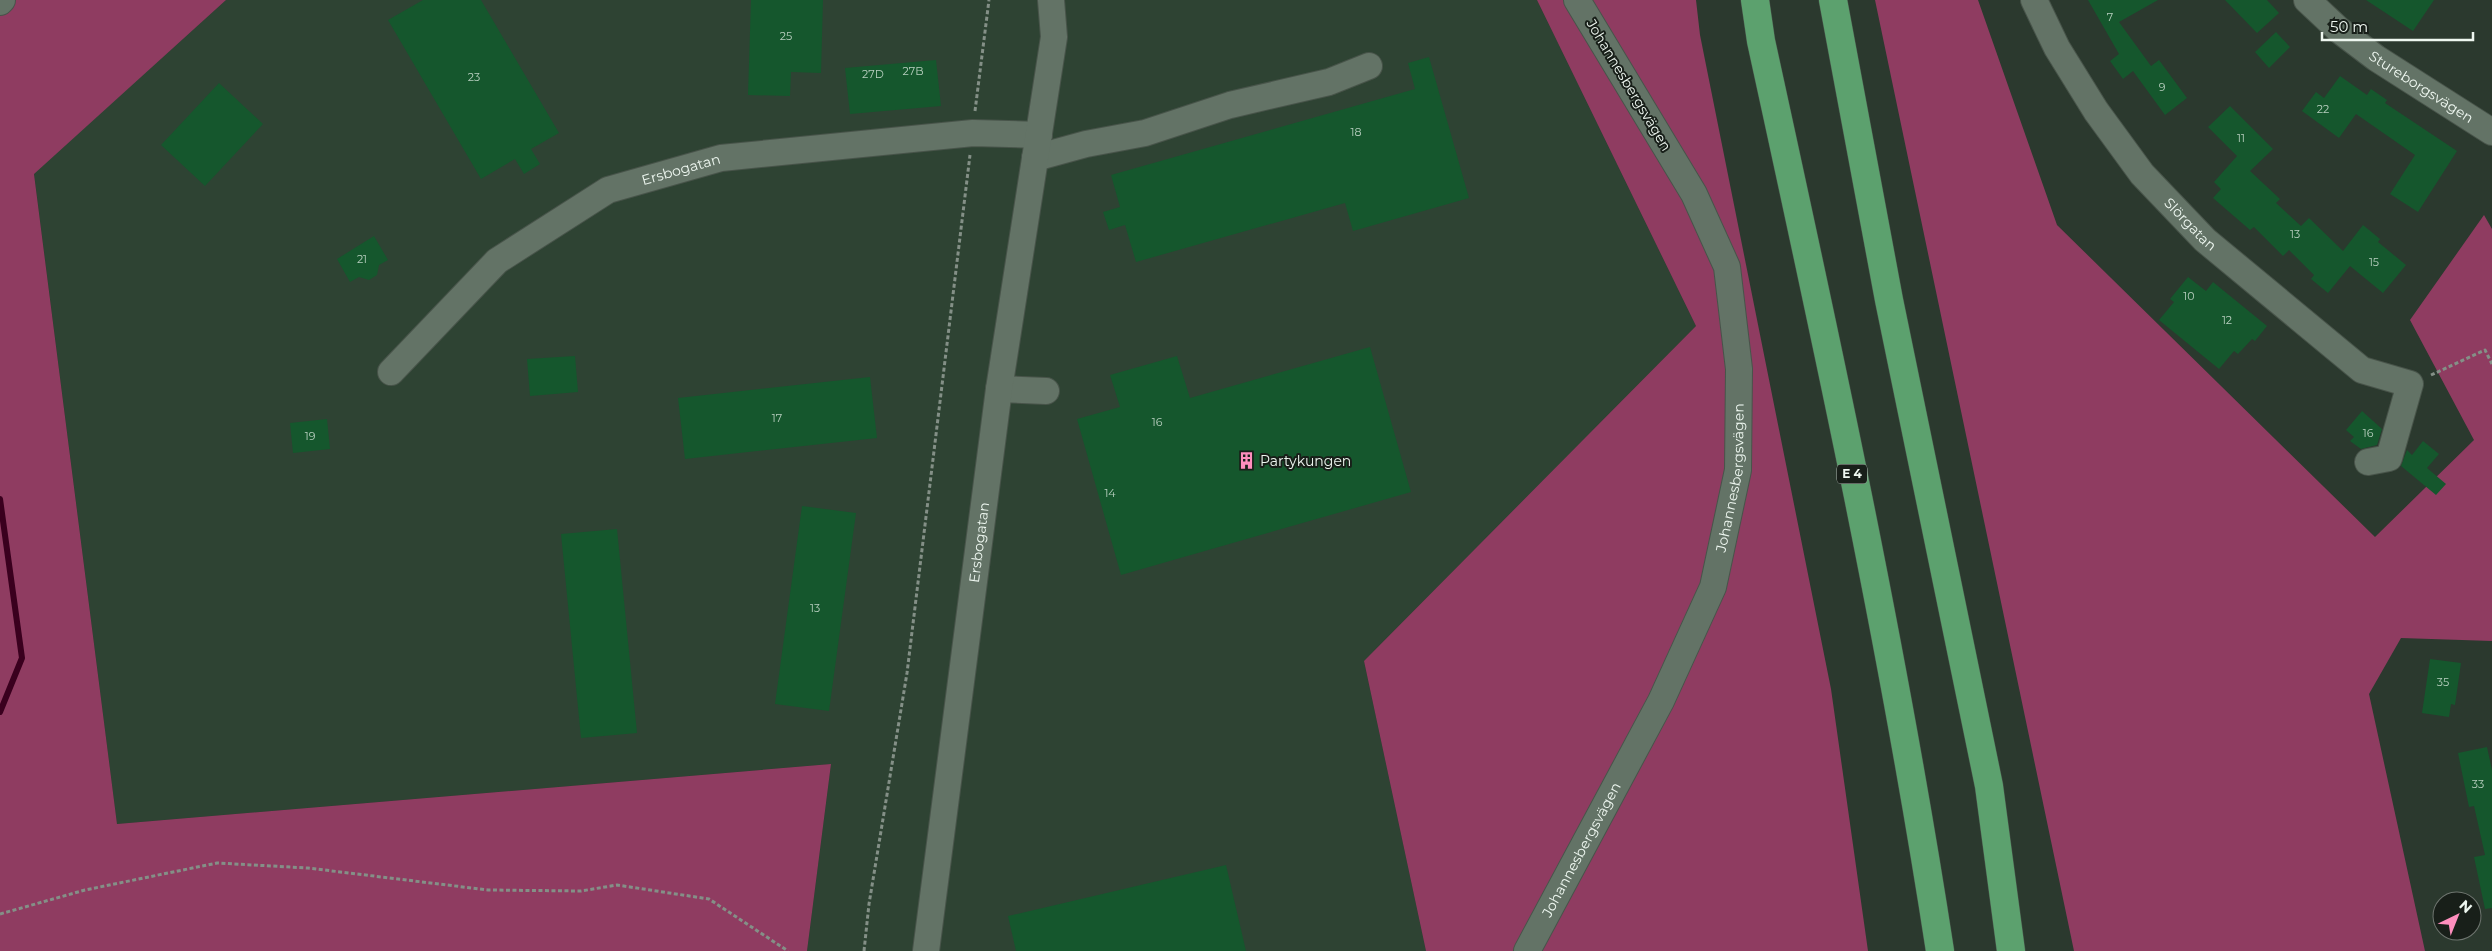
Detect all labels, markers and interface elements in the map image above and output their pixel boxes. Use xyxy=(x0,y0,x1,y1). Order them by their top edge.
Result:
house number: 7 xyxy=(2107,10,2113,24)
scale bar xyxy=(2322,10,2473,42)
street label: Johannesbergsvägen xyxy=(1582,15,1675,154)
text: 50 m xyxy=(2330,17,2368,36)
house number: 25 xyxy=(780,29,792,43)
street label: Stureborgsvägen xyxy=(2365,47,2477,127)
house number: 27B xyxy=(903,64,924,78)
house number: 27D xyxy=(862,67,884,81)
house number: 23 xyxy=(468,70,480,84)
house number: 9 xyxy=(2159,80,2166,94)
house number: 22 xyxy=(2317,102,2329,116)
house number: 18 xyxy=(1351,125,1362,139)
house number: 11 xyxy=(2237,131,2245,145)
street label: Ersbogatan xyxy=(639,150,722,189)
street label: Slörgatan xyxy=(2160,194,2220,255)
house number: 13 xyxy=(2290,227,2300,241)
house number: 21 xyxy=(357,252,367,266)
house number: 15 xyxy=(2369,255,2379,269)
house number: 10 xyxy=(2183,289,2195,303)
house number: 12 xyxy=(2222,313,2232,327)
street label: Johannesbergsvägen xyxy=(1711,403,1748,555)
house number: 17 xyxy=(772,411,782,425)
house number: 16 xyxy=(1152,415,1163,429)
house number: 16 xyxy=(2363,426,2374,440)
house number: 19 xyxy=(305,429,316,443)
building icon: Partykungen xyxy=(1236,451,1256,471)
place label: Partykungen xyxy=(1260,452,1351,470)
road number: E 4 xyxy=(1837,464,1867,484)
house number: 14 xyxy=(1104,486,1116,500)
street label: Ersbogatan xyxy=(965,501,993,584)
house number: 13 xyxy=(810,601,820,615)
house number: 35 xyxy=(2437,675,2449,689)
house number: 33 xyxy=(2472,777,2484,791)
street label: Johannesbergsvägen xyxy=(1537,779,1625,921)
north arrow xyxy=(2432,891,2482,941)
text: N xyxy=(2456,896,2476,917)

